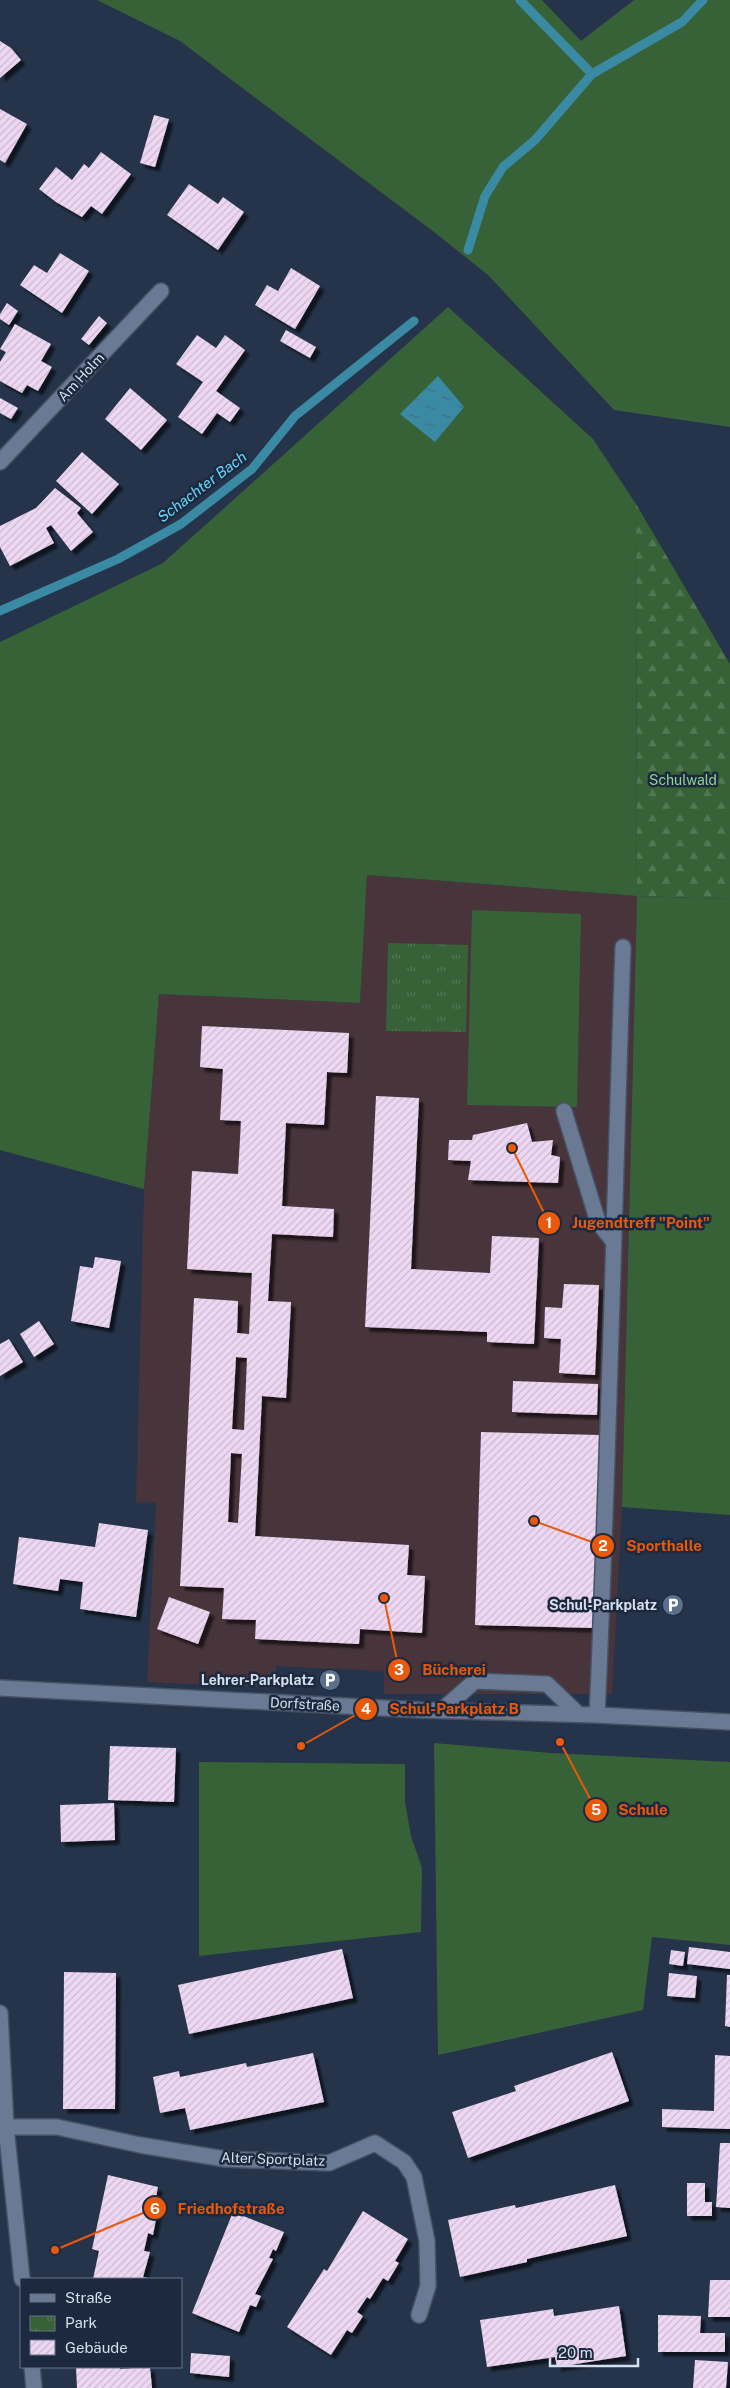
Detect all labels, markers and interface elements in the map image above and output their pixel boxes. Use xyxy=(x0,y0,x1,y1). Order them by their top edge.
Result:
street label: Am Holm xyxy=(55,350,107,404)
water label: Schachter Bach xyxy=(154,448,249,526)
park label: Schulwald xyxy=(649,772,717,788)
callout: Jugendtreff "Point" xyxy=(537,1208,720,1238)
text: 1 xyxy=(546,1214,552,1231)
text: Jugendtreff "Point" xyxy=(572,1214,710,1231)
callout: Sporthalle xyxy=(591,1531,711,1561)
text: 2 xyxy=(598,1537,608,1554)
text: Sporthalle xyxy=(626,1537,702,1554)
parking icon: Schul-Parkplatz xyxy=(661,1593,685,1617)
place label: Schul-Parkplatz xyxy=(549,1597,657,1613)
callout: Bücherei xyxy=(387,1655,496,1685)
text: 3 xyxy=(394,1661,404,1678)
text: Bücherei xyxy=(422,1661,486,1678)
parking icon: Lehrer-Parkplatz xyxy=(318,1668,342,1692)
place label: Lehrer-Parkplatz xyxy=(201,1672,314,1688)
street label: Dorfstraße xyxy=(270,1694,341,1714)
callout: Schul-Parkplatz B xyxy=(354,1694,528,1724)
text: 4 xyxy=(361,1700,371,1717)
text: Schul-Parkplatz B xyxy=(389,1700,519,1717)
callout: Schule xyxy=(583,1795,678,1825)
text: 5 xyxy=(591,1801,601,1818)
text: Schule xyxy=(618,1801,668,1818)
street label: Alter Sportplatz xyxy=(221,2149,326,2169)
callout: Friedhofstraße xyxy=(143,2193,295,2223)
text: 6 xyxy=(150,2200,160,2217)
text: Friedhofstraße xyxy=(177,2200,285,2217)
legend xyxy=(20,2278,182,2368)
text: Straße xyxy=(65,2289,112,2306)
text: Park xyxy=(65,2314,97,2331)
scale bar xyxy=(550,2336,638,2368)
text: Gebäude xyxy=(65,2339,128,2356)
text: 20 m xyxy=(558,2344,593,2361)

